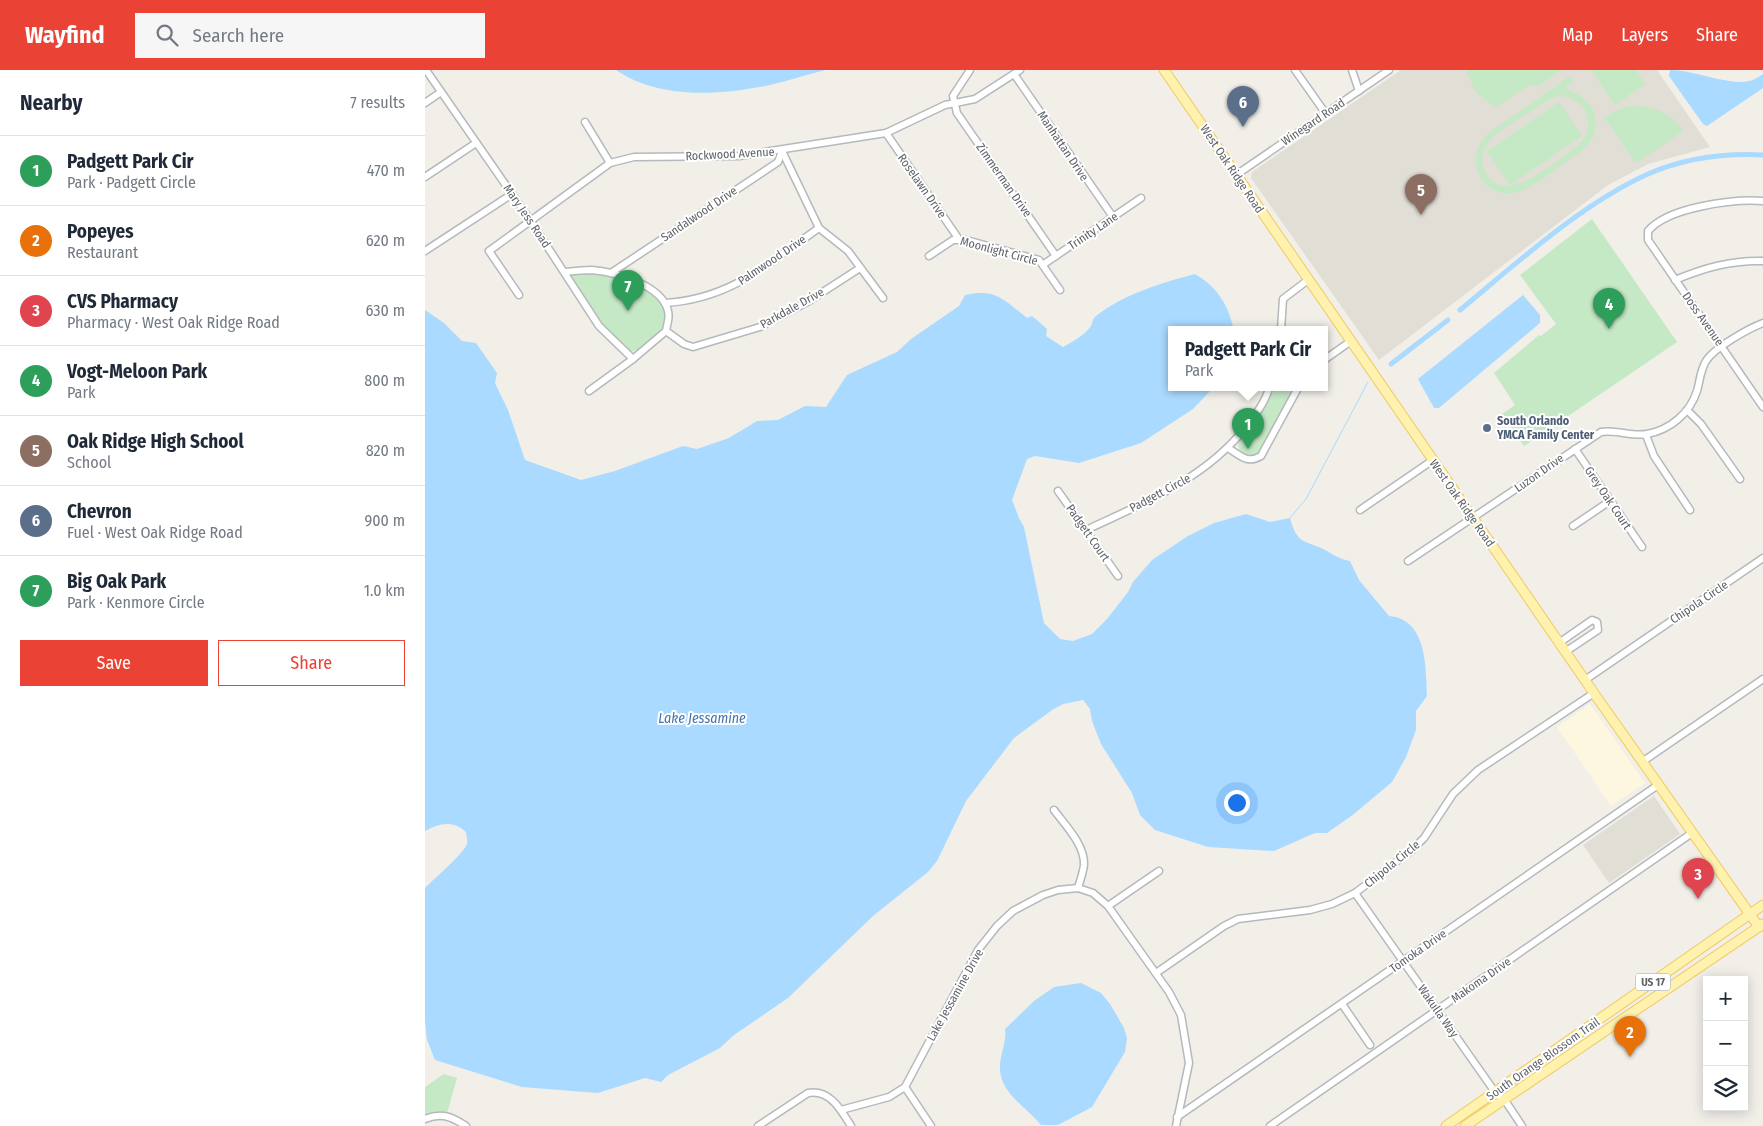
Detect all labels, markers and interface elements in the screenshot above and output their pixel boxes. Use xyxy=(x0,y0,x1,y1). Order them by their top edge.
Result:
search box xyxy=(135,13,485,58)
text: Wayfind xyxy=(25,21,105,49)
icon: search xyxy=(153,21,181,49)
text: Search here xyxy=(193,24,284,47)
text: Map xyxy=(1562,24,1593,46)
text: Layers xyxy=(1621,24,1668,46)
text: Share xyxy=(1696,24,1738,46)
pin: 6 xyxy=(1227,86,1259,127)
text: Nearby xyxy=(20,90,82,116)
text: 7 results xyxy=(350,93,405,112)
street label: Winegard Road xyxy=(1279,96,1347,148)
street label: Manhattan Drive xyxy=(1035,108,1092,184)
street label: West Oak Ridge Road xyxy=(1197,122,1267,216)
street label: Zimmerman Drive xyxy=(973,140,1035,220)
street label: Rockwood Avenue xyxy=(685,145,775,163)
text: Padgett Park Cir xyxy=(67,150,194,173)
street label: Roselawn Drive xyxy=(895,151,949,221)
text: 1 xyxy=(33,161,39,180)
text: 470 m xyxy=(367,161,405,180)
text: Park · Padgett Circle xyxy=(67,173,196,192)
pin: 5 xyxy=(1405,174,1437,215)
street label: Mary Jess Road xyxy=(501,181,553,251)
street label: Sandalwood Drive xyxy=(658,183,740,245)
street label: Trinity Lane xyxy=(1065,209,1121,253)
text: Popeyes xyxy=(67,220,134,243)
text: 2 xyxy=(32,231,40,250)
text: 620 m xyxy=(366,231,405,250)
street label: Palmwood Drive xyxy=(735,232,809,288)
street label: Moonlight Circle xyxy=(959,234,1039,268)
text: Restaurant xyxy=(67,243,138,262)
pin: 7 xyxy=(612,270,644,311)
street label: Parkdale Drive xyxy=(758,285,826,331)
pin: 4 xyxy=(1593,288,1625,329)
street label: Doss Avenue xyxy=(1679,289,1727,349)
text: CVS Pharmacy xyxy=(67,290,178,313)
text: 3 xyxy=(32,301,40,320)
text: 630 m xyxy=(366,301,405,320)
text: Pharmacy · West Oak Ridge Road xyxy=(67,313,280,332)
popup xyxy=(1168,326,1328,391)
text: Padgett Park Cir xyxy=(1185,338,1311,361)
text: Vogt-Meloon Park xyxy=(67,360,207,383)
text: Park xyxy=(1185,361,1213,380)
text: 4 xyxy=(32,371,40,390)
text: 800 m xyxy=(364,371,405,390)
text: Park xyxy=(67,383,95,402)
pin: 1 xyxy=(1232,408,1264,449)
place label: South Orlando YMCA Family Center xyxy=(1496,414,1595,442)
marker: South Orlando YMCA Family Center xyxy=(1481,422,1493,434)
text: Oak Ridge High School xyxy=(67,430,244,453)
text: 5 xyxy=(32,441,40,460)
text: 820 m xyxy=(366,441,405,460)
street label: Luzon Drive xyxy=(1512,451,1566,495)
text: School xyxy=(67,453,111,472)
street label: West Oak Ridge Road xyxy=(1427,457,1497,549)
street label: Grey Oak Court xyxy=(1582,464,1634,532)
street label: Padgett Circle xyxy=(1127,471,1193,515)
text: Chevron xyxy=(67,500,132,523)
street label: Padgett Court xyxy=(1063,502,1113,564)
text: 6 xyxy=(32,511,40,530)
text: 900 m xyxy=(364,511,405,530)
text: Fuel · West Oak Ridge Road xyxy=(67,523,243,542)
text: Big Oak Park xyxy=(67,570,166,593)
street label: Chipola Circle xyxy=(1667,577,1731,627)
text: 7 xyxy=(33,581,39,600)
text: 1.0 km xyxy=(364,581,405,600)
text: Park · Kenmore Circle xyxy=(67,593,205,612)
button: Save xyxy=(20,640,208,686)
button: Share xyxy=(218,640,405,686)
water label: Lake Jessamine xyxy=(658,710,746,727)
your location xyxy=(1224,790,1250,816)
street label: Chipola Circle xyxy=(1362,837,1422,891)
pin: 3 xyxy=(1682,858,1714,899)
street label: Tomoka Drive xyxy=(1387,926,1449,976)
street label: Lake Jessamine Drive xyxy=(924,946,986,1044)
street label: Makoma Drive xyxy=(1449,954,1514,1006)
road number: US 17 xyxy=(1635,974,1671,990)
map controls xyxy=(1703,976,1748,1111)
button: + xyxy=(1703,976,1748,1021)
street label: Wakulla Way xyxy=(1415,982,1462,1041)
street label: South Orange Blossom Trail xyxy=(1484,1015,1602,1103)
pin: 2 xyxy=(1614,1016,1646,1057)
button: − xyxy=(1703,1021,1748,1066)
button: layers xyxy=(1703,1066,1748,1111)

